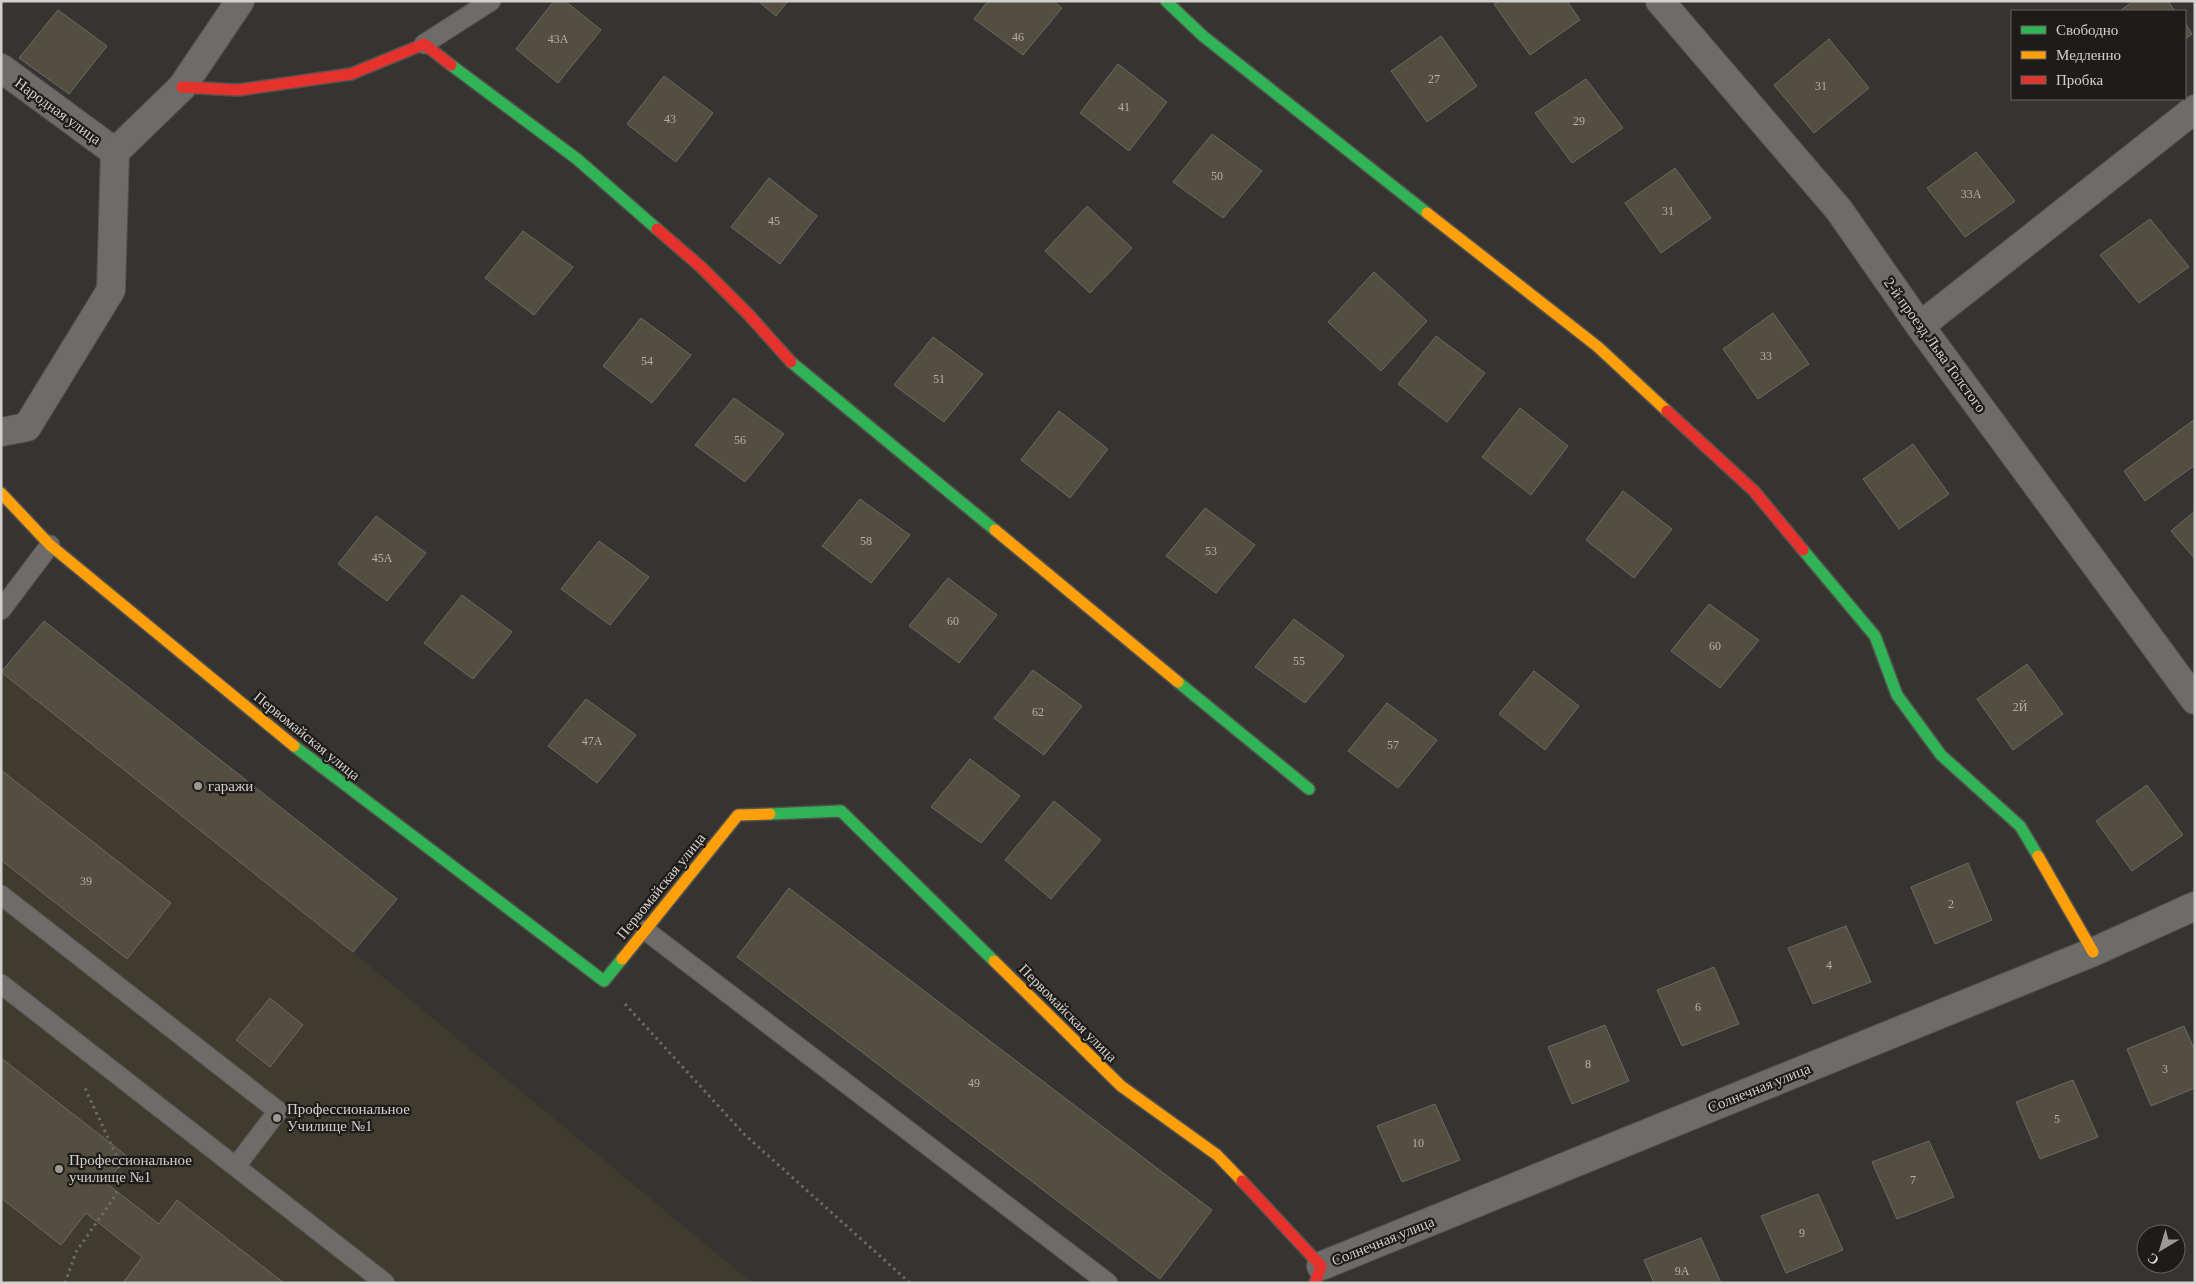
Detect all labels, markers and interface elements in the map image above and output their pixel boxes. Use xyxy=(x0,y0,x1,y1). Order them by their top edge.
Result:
legend xyxy=(2011,10,2186,100)
text: Свободно xyxy=(2056,22,2118,38)
house number: 46 xyxy=(1012,30,1024,44)
house number: 43А xyxy=(548,32,569,46)
text: Медленно xyxy=(2056,47,2121,63)
house number: 27 xyxy=(1428,72,1440,86)
text: Пробка xyxy=(2056,72,2104,88)
street label: Народная улица xyxy=(12,75,104,148)
house number: 31 xyxy=(1815,79,1827,93)
house number: 41 xyxy=(1118,100,1130,114)
house number: 43 xyxy=(664,112,676,126)
house number: 29 xyxy=(1573,114,1585,128)
house number: 50 xyxy=(1211,169,1223,183)
house number: 33А xyxy=(1961,187,1982,201)
house number: 31 xyxy=(1662,204,1674,218)
house number: 45 xyxy=(768,214,780,228)
street label: 2-й проезд Льва Толстого xyxy=(1881,275,1989,415)
house number: 33 xyxy=(1760,349,1772,363)
house number: 54 xyxy=(641,354,653,368)
house number: 51 xyxy=(933,372,945,386)
house number: 56 xyxy=(734,433,746,447)
house number: 58 xyxy=(860,534,872,548)
house number: 53 xyxy=(1205,544,1217,558)
house number: 45А xyxy=(372,551,393,565)
house number: 60 xyxy=(947,614,959,628)
house number: 60 xyxy=(1709,639,1721,653)
house number: 55 xyxy=(1293,654,1305,668)
street label: Первомайская улица xyxy=(251,688,363,784)
house number: 2Й xyxy=(2013,700,2028,714)
house number: 62 xyxy=(1032,705,1044,719)
house number: 47А xyxy=(582,734,603,748)
house number: 57 xyxy=(1387,738,1399,752)
place label: гаражи xyxy=(208,778,253,794)
marker: гаражи xyxy=(192,780,204,792)
street label: Первомайская улица xyxy=(613,830,709,942)
house number: 39 xyxy=(80,874,92,888)
house number: 2 xyxy=(1948,897,1954,911)
house number: 4 xyxy=(1826,958,1832,972)
street label: Первомайская улица xyxy=(1016,961,1120,1065)
house number: 6 xyxy=(1695,1000,1701,1014)
house number: 8 xyxy=(1585,1057,1591,1071)
street label: Солнечная улица xyxy=(1705,1060,1813,1116)
house number: 3 xyxy=(2162,1062,2168,1076)
house number: 49 xyxy=(968,1076,980,1090)
place label: Профессиональное Училище №1 xyxy=(287,1101,410,1134)
marker: Профессиональное Училище №1 xyxy=(271,1112,283,1124)
house number: 5 xyxy=(2054,1112,2060,1126)
house number: 10 xyxy=(1412,1136,1424,1150)
place label: Профессиональное училище №1 xyxy=(69,1152,192,1185)
marker: Профессиональное училище №1 xyxy=(53,1163,65,1175)
house number: 7 xyxy=(1910,1173,1916,1187)
street label: Солнечная улица xyxy=(1329,1213,1437,1269)
north arrow xyxy=(2136,1224,2186,1274)
house number: 9 xyxy=(1799,1226,1805,1240)
text: С xyxy=(2145,1250,2162,1268)
house number: 9А xyxy=(1675,1264,1690,1278)

